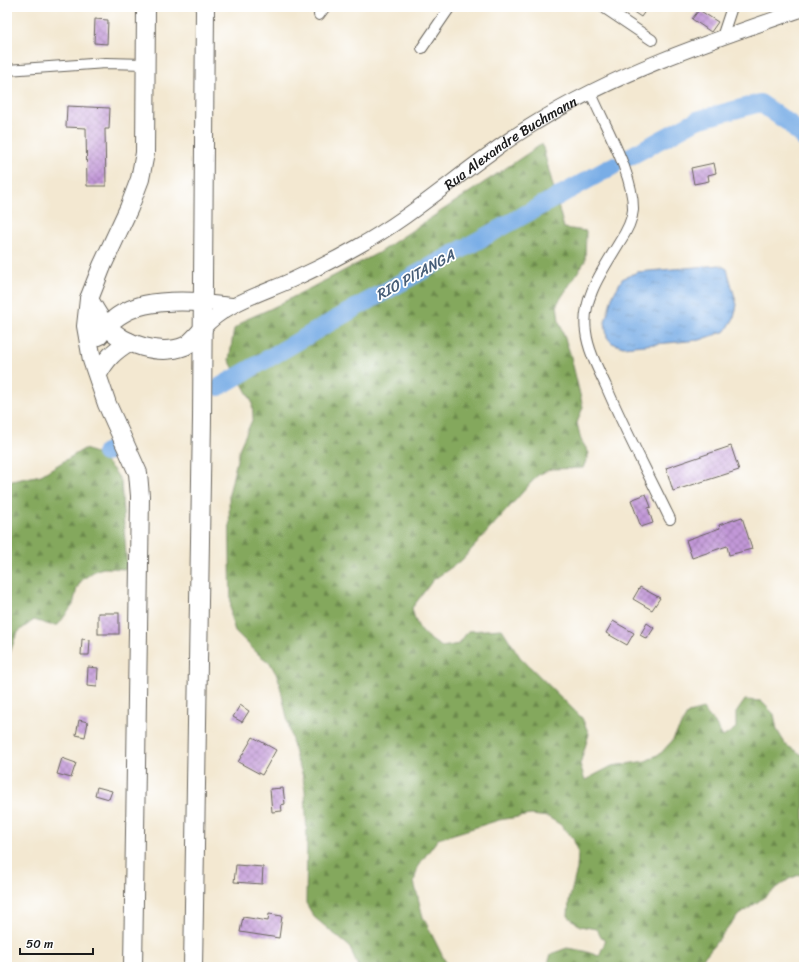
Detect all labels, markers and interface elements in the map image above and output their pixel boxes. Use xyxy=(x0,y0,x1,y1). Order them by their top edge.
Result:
street label: Rua Alexandre Buchmann xyxy=(438,89,582,197)
water label: RIO PITANGA xyxy=(371,242,460,307)
scale bar xyxy=(20,930,93,956)
text: 50 m xyxy=(26,933,53,955)

